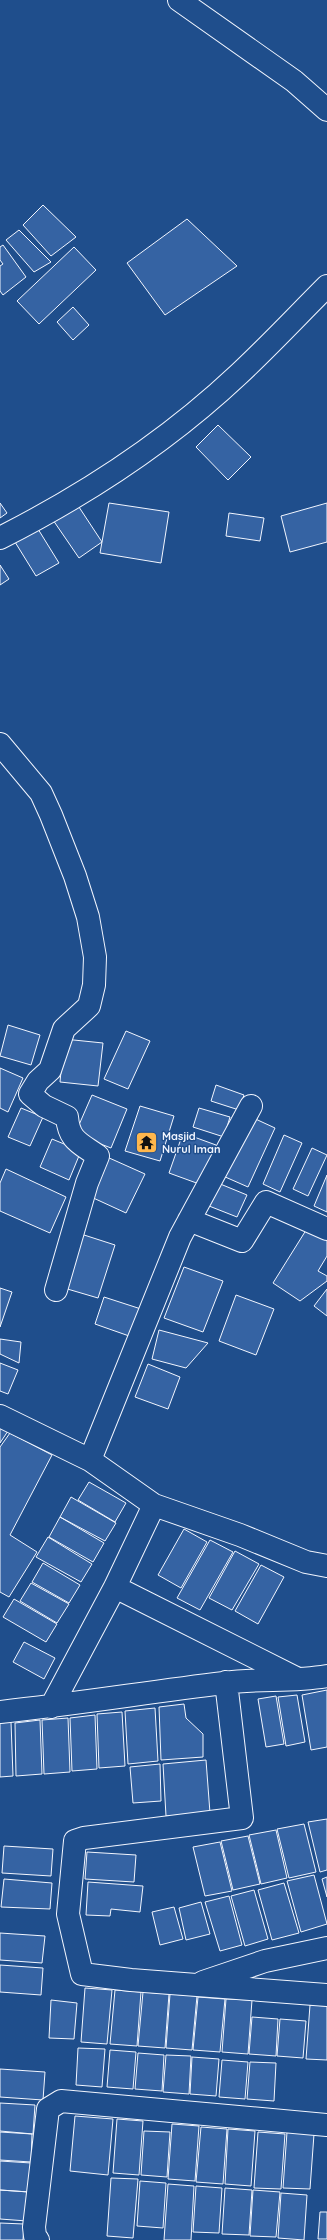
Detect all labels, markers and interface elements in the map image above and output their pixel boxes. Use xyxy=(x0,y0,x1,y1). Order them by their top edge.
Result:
temple icon: Masjid Nurul Iman xyxy=(133,1129,159,1155)
place label: Masjid Nurul Iman xyxy=(162,1129,220,1156)

